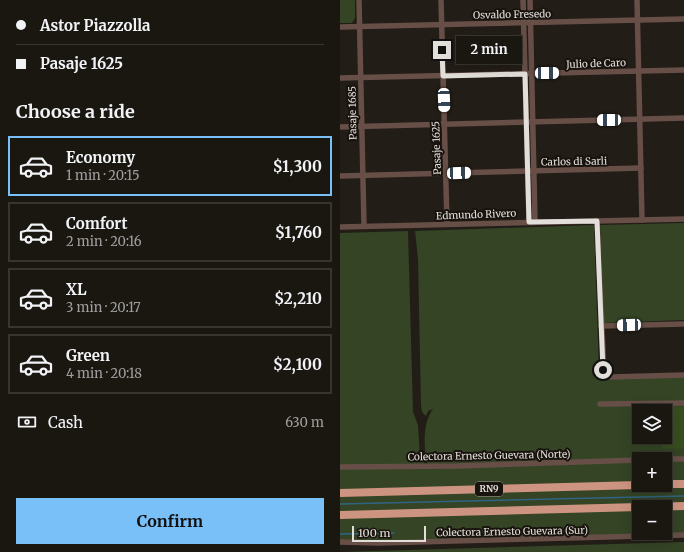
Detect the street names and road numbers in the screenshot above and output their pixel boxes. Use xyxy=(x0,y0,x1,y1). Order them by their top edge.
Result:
street label: Osvaldo Fresedo xyxy=(473,7,551,22)
street label: Julio de Caro xyxy=(565,56,626,71)
street label: Pasaje 1685 xyxy=(346,86,359,140)
street label: Pasaje 1625 xyxy=(429,121,444,175)
street label: Carlos di Sarli xyxy=(541,154,607,169)
street label: Edmundo Rivero xyxy=(436,207,517,222)
street label: Colectora Ernesto Guevara (Norte) xyxy=(408,448,571,463)
road number: RN9 xyxy=(475,482,503,496)
street label: Colectora Ernesto Guevara (Sur) xyxy=(436,524,588,539)

